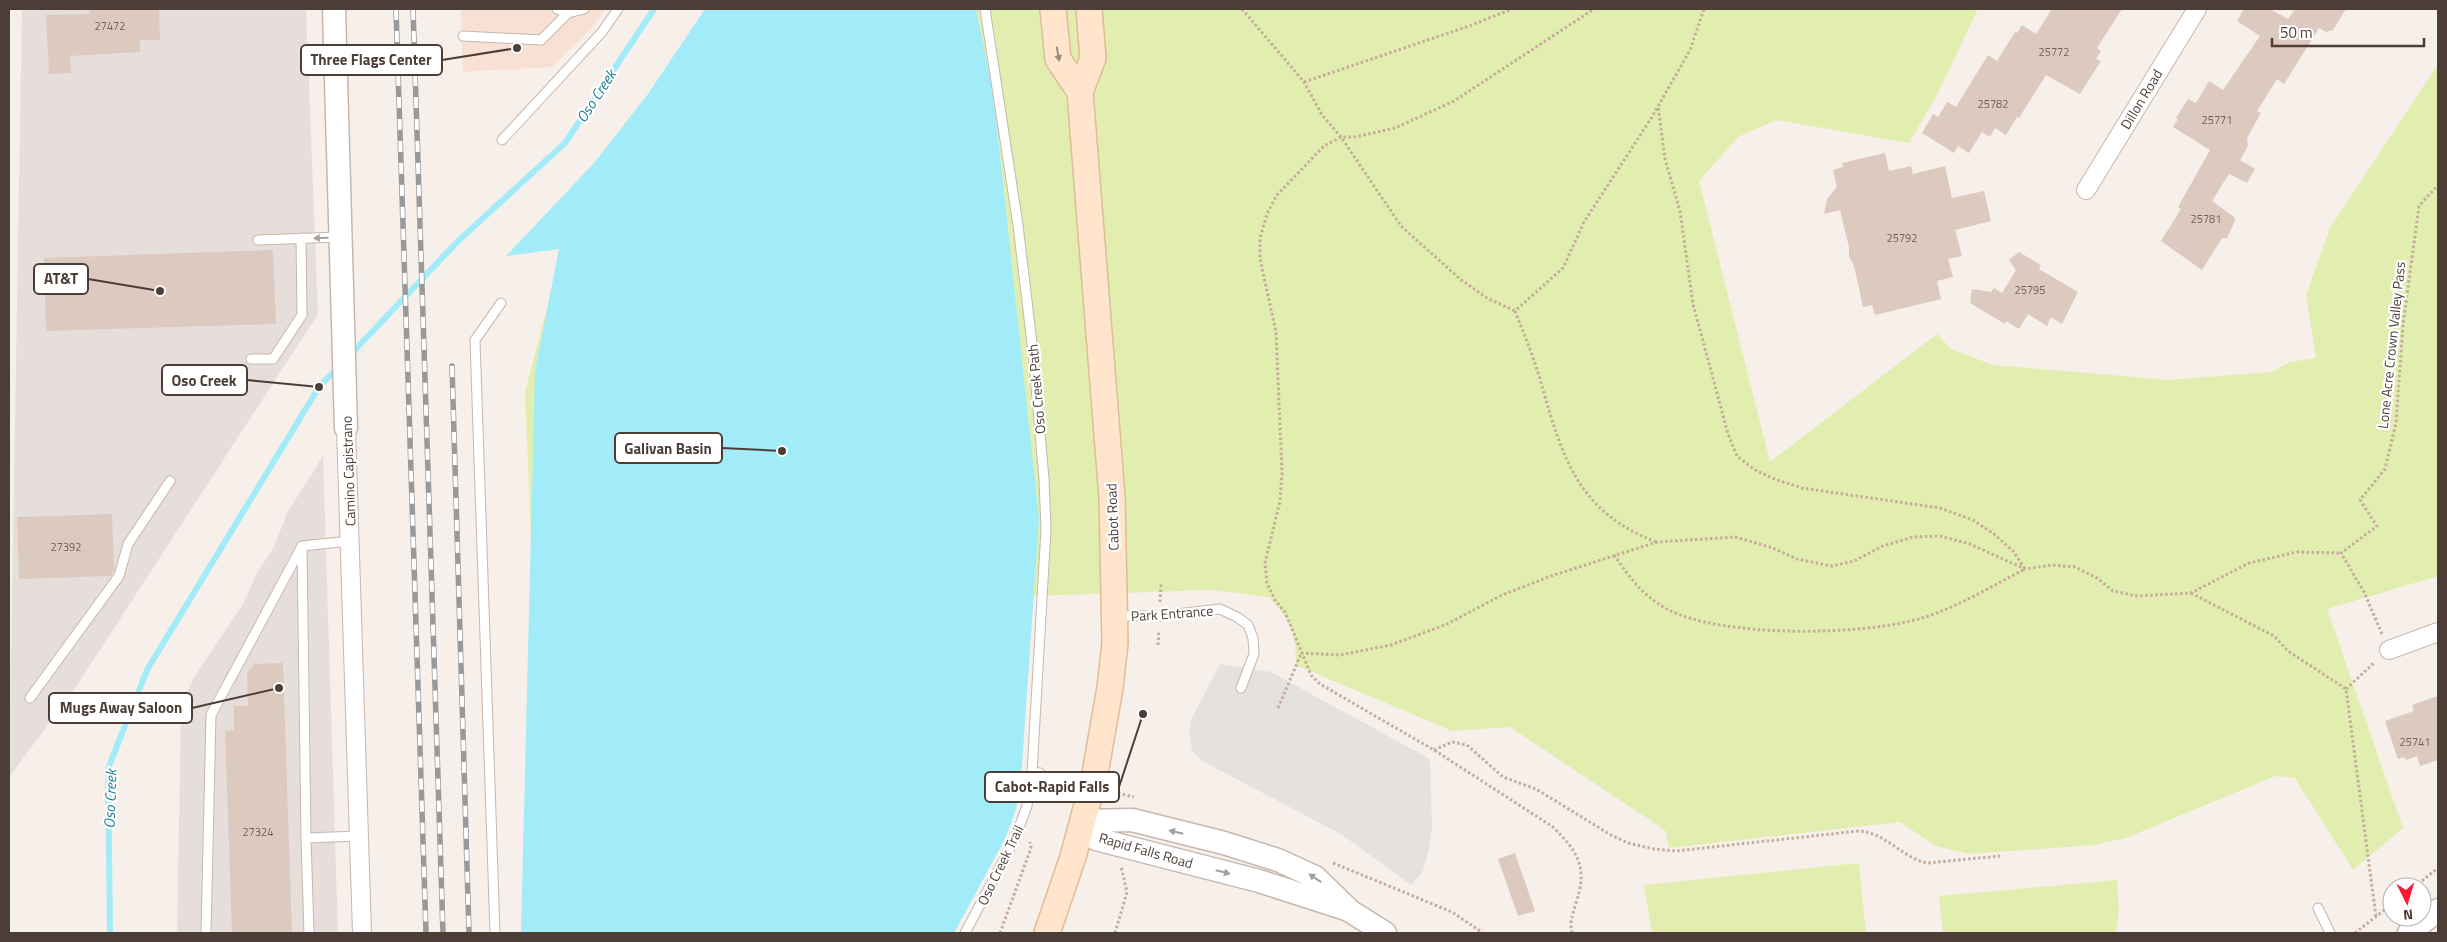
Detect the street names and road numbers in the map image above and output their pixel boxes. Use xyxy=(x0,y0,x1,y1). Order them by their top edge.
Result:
street label: Dillon Road xyxy=(2115,65,2167,133)
street label: Lone Acre Crown Valley Pass xyxy=(2372,260,2410,430)
street label: Oso Creek Path xyxy=(1022,343,1050,435)
street label: Camino Capistrano xyxy=(336,415,360,527)
street label: Cabot Road xyxy=(1100,483,1124,551)
street label: Park Entrance xyxy=(1130,600,1214,626)
street label: Oso Creek Trail xyxy=(972,821,1028,909)
street label: Rapid Falls Road xyxy=(1097,827,1195,873)

